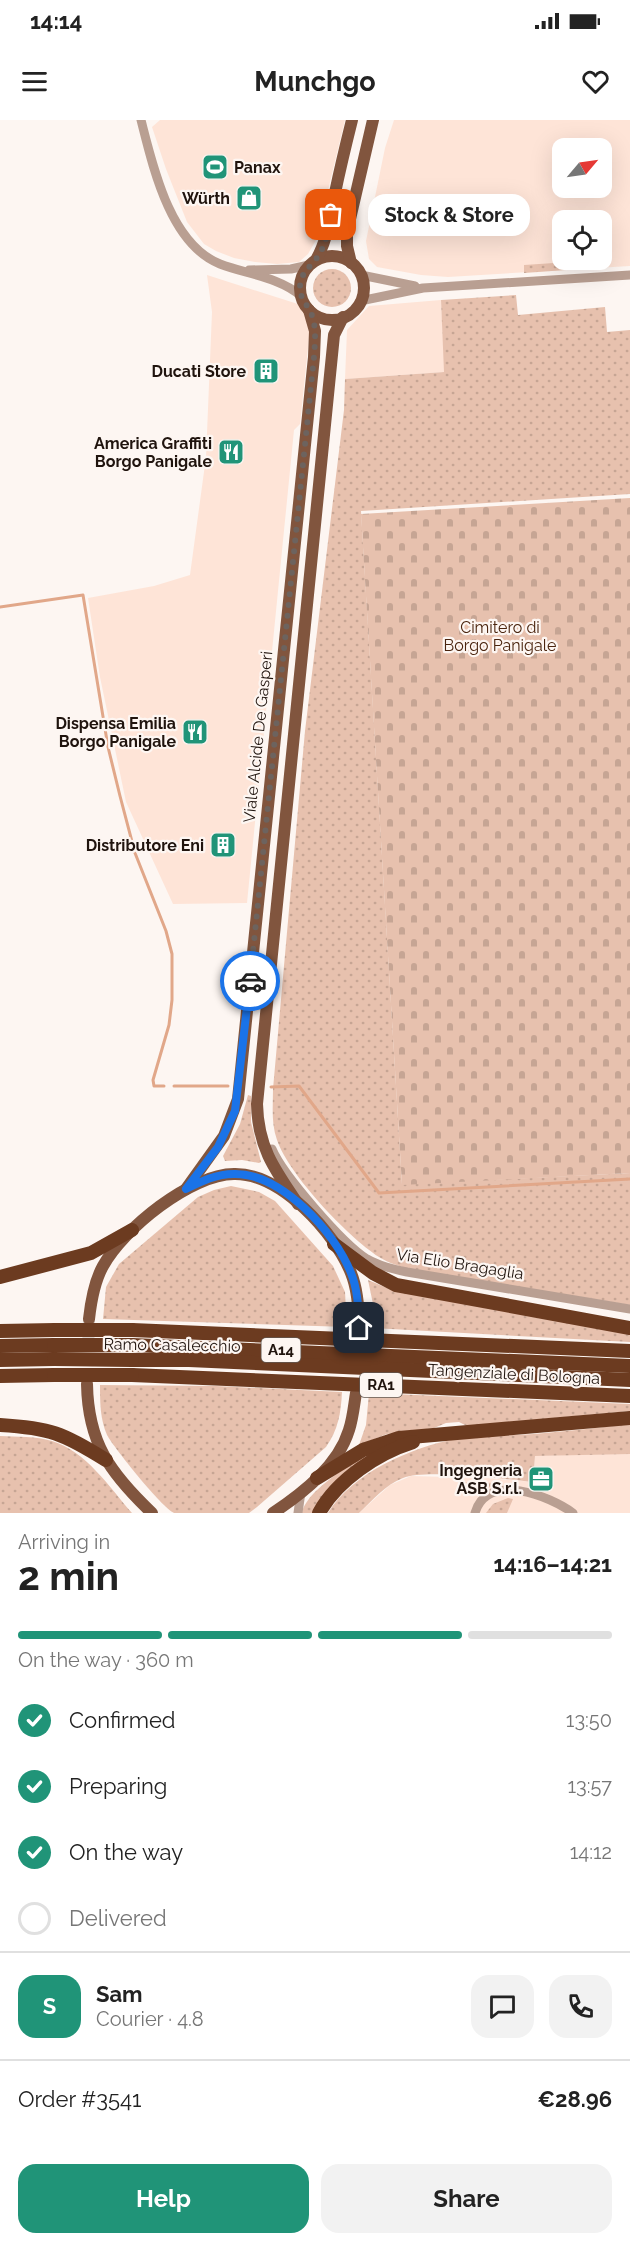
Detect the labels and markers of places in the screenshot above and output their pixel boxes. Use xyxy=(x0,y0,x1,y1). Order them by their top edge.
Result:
sports icon: Panax xyxy=(200,152,230,182)
place label: Panax xyxy=(234,158,281,177)
shop icon: Würth xyxy=(234,183,264,213)
place label: Würth xyxy=(182,189,230,208)
pin xyxy=(305,189,356,240)
callout: Stock & Store xyxy=(367,194,529,236)
building icon: Ducati Store xyxy=(251,356,281,386)
place label: Ducati Store xyxy=(151,362,246,381)
place label: America Graffiti Borgo Panigale xyxy=(94,434,212,471)
restaurant icon: America Graffiti Borgo Panigale xyxy=(216,437,246,467)
place label: Dispensa Emilia Borgo Panigale xyxy=(55,714,176,751)
restaurant icon: Dispensa Emilia Borgo Panigale xyxy=(180,717,210,747)
building icon: Distributore Eni xyxy=(208,830,238,860)
place label: Distributore Eni xyxy=(86,836,204,855)
pin xyxy=(333,1302,384,1353)
place label: Ingegneria ASB S.r.l. xyxy=(439,1461,522,1498)
office icon: Ingegneria ASB S.r.l. xyxy=(526,1464,556,1494)

